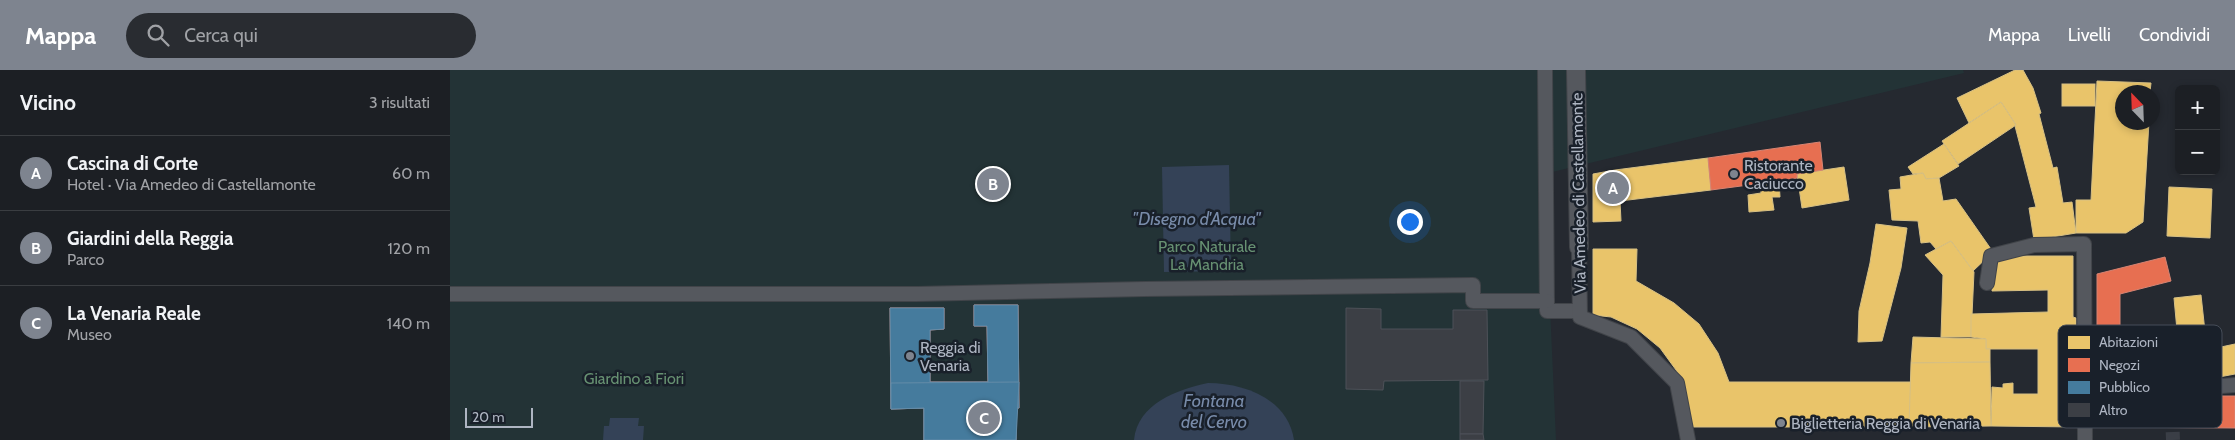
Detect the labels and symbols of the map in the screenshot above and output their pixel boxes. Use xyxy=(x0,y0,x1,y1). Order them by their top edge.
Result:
north arrow xyxy=(2115,85,2160,130)
street label: Via Amedeo di Castellamonte xyxy=(1567,93,1590,293)
place label: Ristorante Caciucco xyxy=(1744,156,1813,193)
pin: B xyxy=(977,165,1009,203)
marker: Ristorante Caciucco xyxy=(1728,168,1740,180)
pin: A xyxy=(1597,169,1629,207)
water label: "Disegno d'Acqua" xyxy=(1133,208,1262,230)
your location xyxy=(1397,209,1423,235)
park label: Parco Naturale La Mandria xyxy=(1158,237,1256,274)
legend xyxy=(2058,325,2222,428)
text: Abitazioni xyxy=(2099,333,2158,351)
place label: Reggia di Venaria xyxy=(920,338,981,375)
marker: Reggia di Venaria xyxy=(904,350,916,362)
text: Negozi xyxy=(2099,356,2140,374)
park label: Giardino a Fiori xyxy=(584,369,684,388)
text: Pubblico xyxy=(2099,378,2150,396)
water label: Fontana del Cervo xyxy=(1181,390,1247,433)
pin: C xyxy=(968,399,1000,437)
text: Altro xyxy=(2099,401,2128,419)
scale bar xyxy=(465,405,532,428)
place label: Biglietteria Reggia di Venaria xyxy=(1791,414,1980,433)
marker: Biglietteria Reggia di Venaria xyxy=(1775,417,1787,429)

